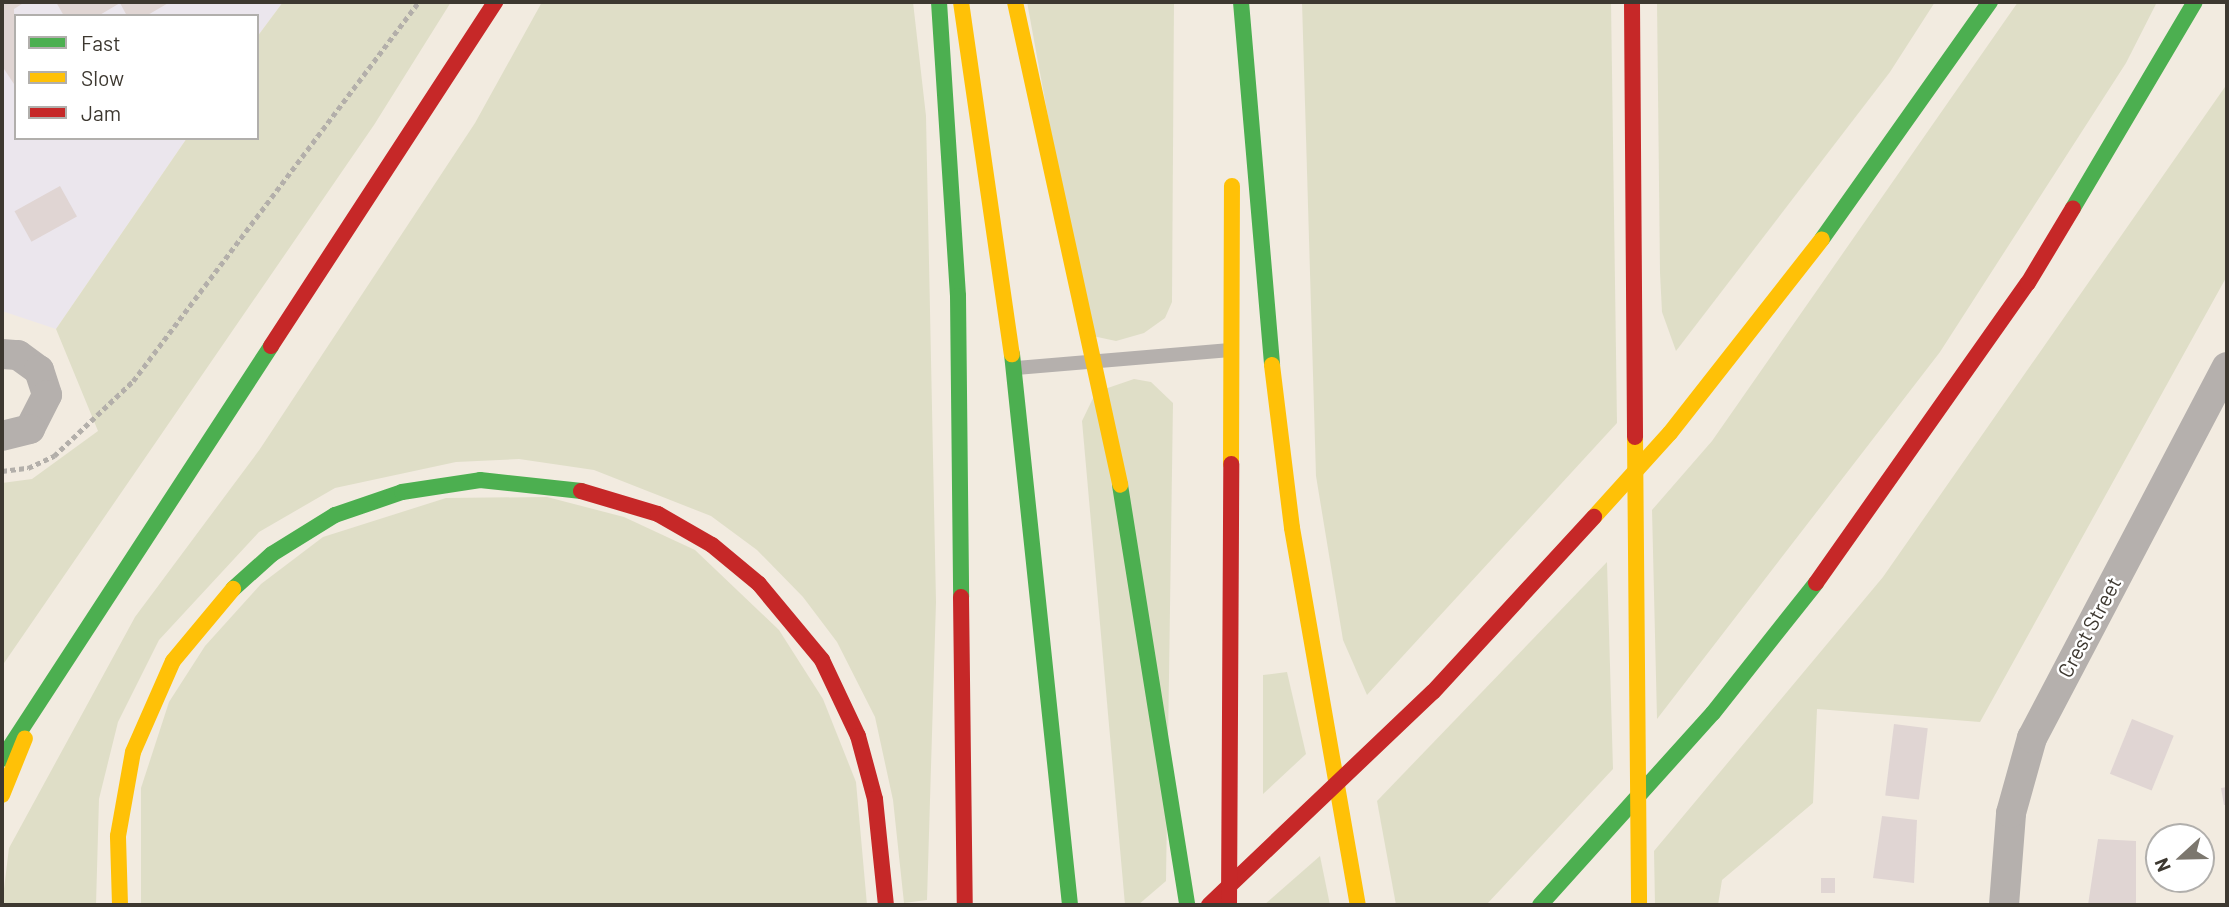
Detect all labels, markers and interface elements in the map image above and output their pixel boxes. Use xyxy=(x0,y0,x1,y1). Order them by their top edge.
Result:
legend xyxy=(14,14,259,140)
text: Fast xyxy=(81,30,121,55)
text: Slow xyxy=(81,65,124,90)
text: Jam xyxy=(81,100,121,125)
street label: Crest Street xyxy=(2052,572,2126,682)
north arrow xyxy=(2145,823,2215,893)
text: N xyxy=(2149,855,2175,875)

